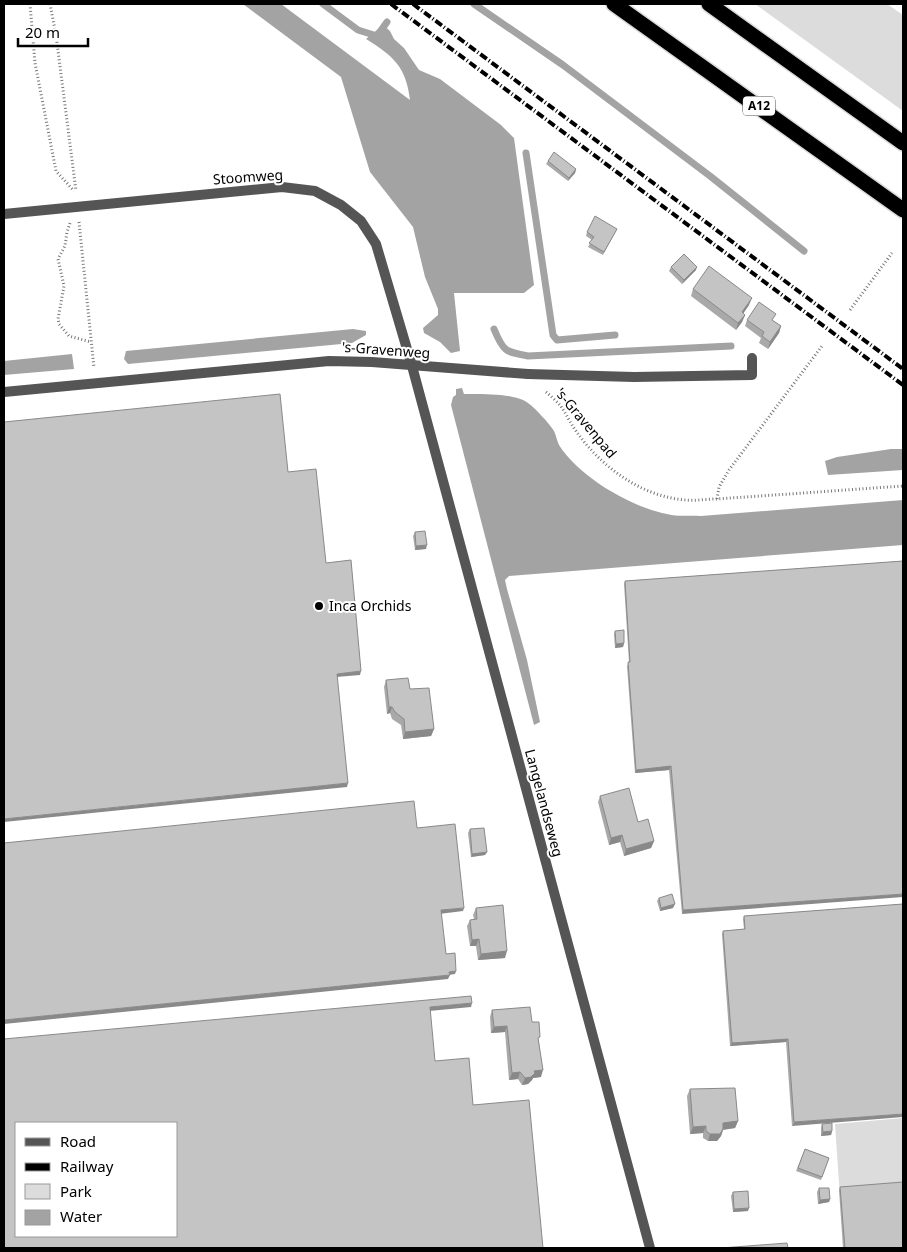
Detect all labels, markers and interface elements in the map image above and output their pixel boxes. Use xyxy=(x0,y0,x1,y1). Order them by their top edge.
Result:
scale bar xyxy=(18,15,88,47)
text: 20 m xyxy=(25,22,60,42)
road number: A12 xyxy=(743,96,775,115)
street label: Stoomweg xyxy=(212,165,284,188)
street label: 's-Gravenweg xyxy=(341,337,431,362)
street label: 's-Gravenpad xyxy=(551,384,621,462)
place label: Inca Orchids xyxy=(329,596,412,615)
marker: Inca Orchids xyxy=(313,600,325,612)
street label: Langelandseweg xyxy=(521,747,568,859)
legend xyxy=(15,1122,178,1237)
text: Road xyxy=(60,1131,96,1151)
text: Railway xyxy=(60,1156,114,1176)
text: Park xyxy=(60,1181,92,1201)
text: Water xyxy=(60,1206,102,1226)

